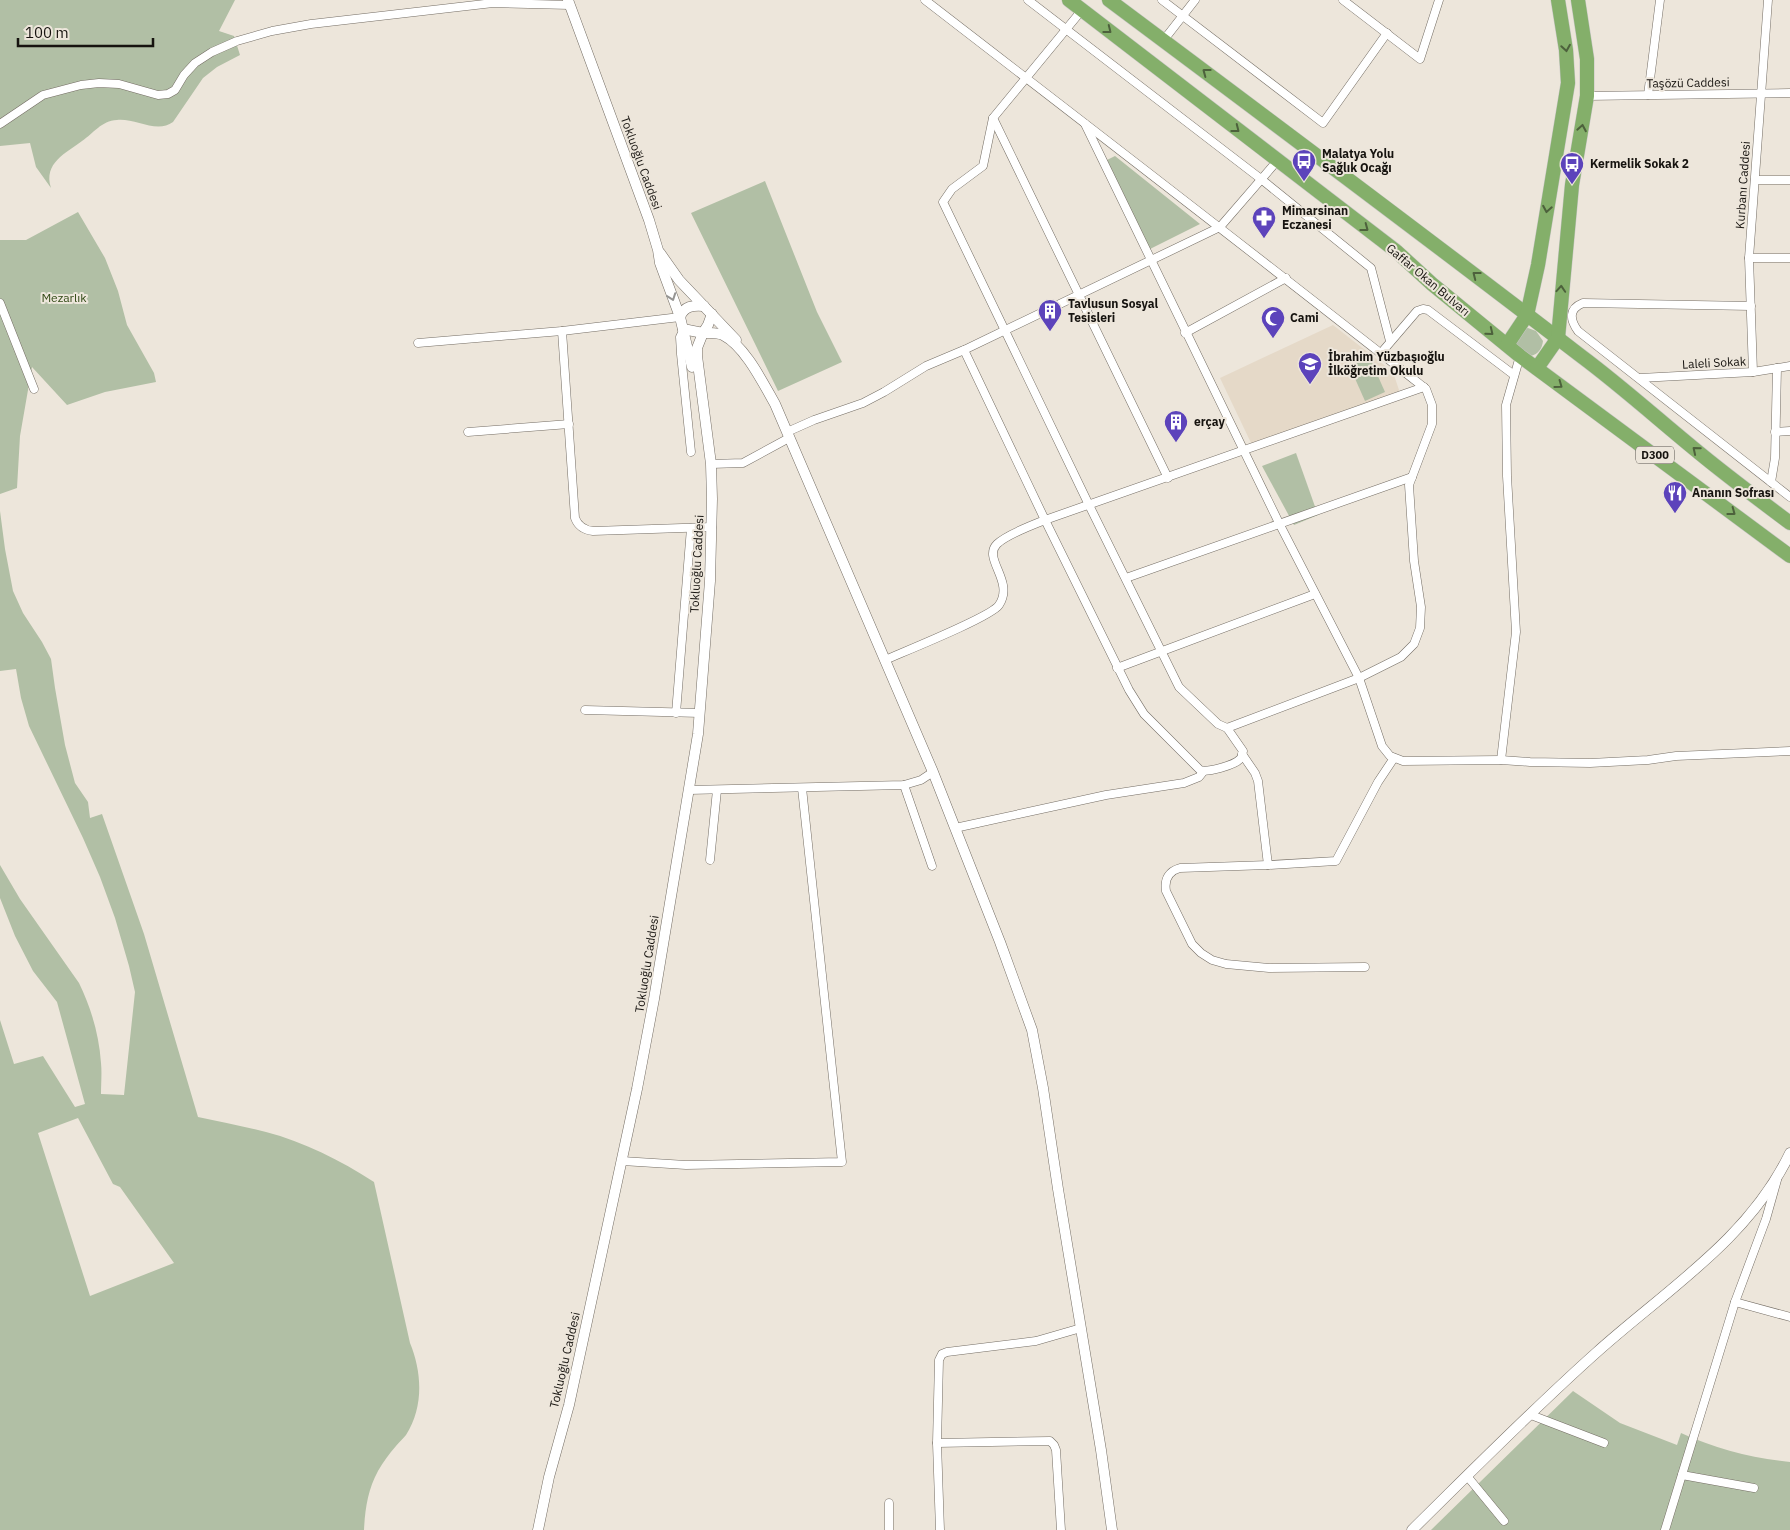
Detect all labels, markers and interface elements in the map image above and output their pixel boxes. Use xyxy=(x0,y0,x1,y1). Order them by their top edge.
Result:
scale bar xyxy=(18,15,152,47)
text: 100 m xyxy=(25,23,69,42)
one-way arrow xyxy=(1102,24,1111,32)
one-way arrow xyxy=(1560,44,1570,52)
one-way arrow xyxy=(1203,70,1212,78)
street label: Taşözü Caddesi xyxy=(1646,74,1730,91)
street label: Tokluoğlu Caddesi xyxy=(618,114,665,212)
one-way arrow xyxy=(1230,124,1239,132)
one-way arrow xyxy=(1576,124,1586,132)
street label: Kurbanı Caddesi xyxy=(1732,141,1753,229)
place label: Malatya Yolu Sağlık Ocağı xyxy=(1322,146,1394,175)
bus stop icon: Malatya Yolu Sağlık Ocağı xyxy=(1291,148,1317,182)
bus stop icon: Kermelik Sokak 2 xyxy=(1559,151,1585,185)
place label: Kermelik Sokak 2 xyxy=(1590,156,1689,171)
place label: Mimarsinan Eczanesi xyxy=(1282,203,1348,232)
one-way arrow xyxy=(1543,204,1553,213)
pharmacy icon: Mimarsinan Eczanesi xyxy=(1251,205,1277,239)
one-way arrow xyxy=(1360,222,1369,231)
street label: Gaffar Okan Bulvarı xyxy=(1384,240,1473,319)
one-way arrow xyxy=(1472,272,1481,281)
one-way arrow xyxy=(1556,285,1567,293)
park label: Mezarlık xyxy=(41,290,87,305)
one-way arrow xyxy=(666,292,676,300)
place label: Tavlusun Sosyal Tesisleri xyxy=(1068,296,1159,325)
building icon: Tavlusun Sosyal Tesisleri xyxy=(1037,298,1063,332)
mosque icon: Cami xyxy=(1260,305,1286,339)
place label: Cami xyxy=(1290,310,1319,325)
one-way arrow xyxy=(1485,326,1494,335)
place label: İbrahim Yüzbaşıoğlu İlköğretim Okulu xyxy=(1328,349,1445,378)
school or university icon: İbrahim Yüzbaşıoğlu İlköğretim Okulu xyxy=(1297,351,1323,385)
street label: Laleli Sokak xyxy=(1682,353,1747,372)
one-way arrow xyxy=(1553,379,1562,387)
building icon: erçay xyxy=(1163,409,1189,443)
place label: erçay xyxy=(1194,414,1225,429)
road number: D300 xyxy=(1636,446,1674,464)
one-way arrow xyxy=(1693,447,1702,456)
restaurant icon: Ananın Sofrası xyxy=(1662,480,1688,514)
place label: Ananın Sofrası xyxy=(1692,485,1774,500)
one-way arrow xyxy=(1726,507,1735,515)
street label: Tokluoğlu Caddesi xyxy=(686,514,707,614)
street label: Tokluoğlu Caddesi xyxy=(631,914,662,1014)
street label: Tokluoğlu Caddesi xyxy=(546,1310,583,1410)

